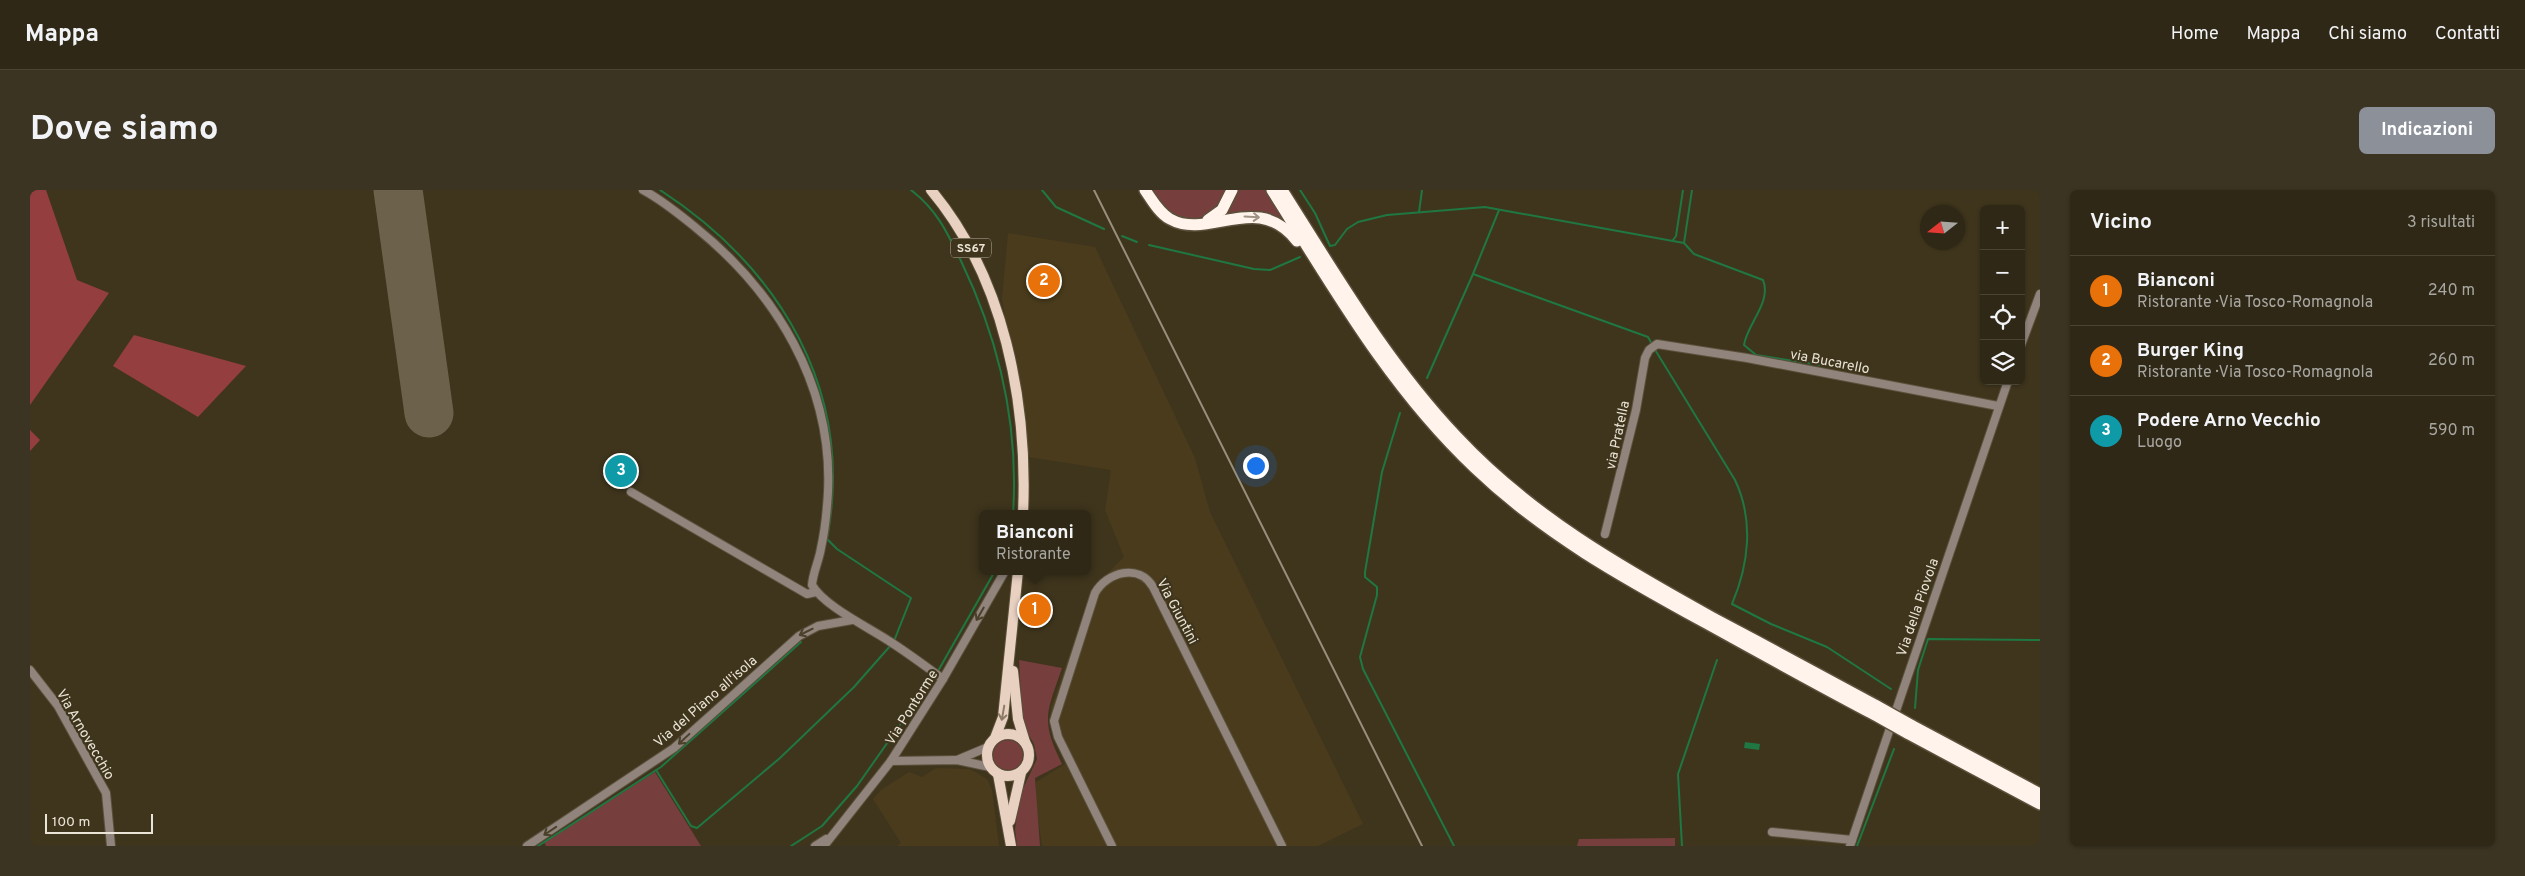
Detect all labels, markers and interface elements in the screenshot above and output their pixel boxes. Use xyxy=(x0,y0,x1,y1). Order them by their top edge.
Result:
text: Mappa xyxy=(25,20,99,50)
text: Home xyxy=(2171,23,2219,46)
text: Mappa xyxy=(2247,23,2300,46)
text: Chi siamo xyxy=(2328,23,2407,46)
text: Contatti xyxy=(2435,23,2500,46)
button: Indicazioni xyxy=(2359,107,2495,154)
text: Dove siamo xyxy=(30,108,219,152)
north arrow xyxy=(1920,205,1965,250)
map controls xyxy=(1980,205,2025,385)
button: + xyxy=(1980,205,2025,250)
text: Vicino xyxy=(2090,209,2152,236)
one-way arrow xyxy=(1244,212,1260,221)
text: 3 risultati xyxy=(2407,213,2475,233)
road number: SS67 xyxy=(951,238,991,258)
button: − xyxy=(1980,250,2025,295)
pin: 2 xyxy=(1028,262,1060,300)
text: Bianconi xyxy=(2137,269,2215,293)
text: 1 xyxy=(2103,281,2109,301)
text: 240 m xyxy=(2428,281,2475,301)
text: Ristorante · Via Tosco-Romagnola xyxy=(2137,293,2373,313)
button: locate xyxy=(1980,295,2025,340)
text: Burger King xyxy=(2137,339,2244,363)
button: layers xyxy=(1980,340,2025,385)
street label: via Bucarello xyxy=(1789,346,1871,379)
text: 2 xyxy=(2101,351,2111,371)
text: 260 m xyxy=(2428,351,2475,371)
text: Ristorante · Via Tosco-Romagnola xyxy=(2137,363,2373,383)
street label: via Pratella xyxy=(1603,399,1634,471)
text: Podere Arno Vecchio xyxy=(2137,409,2321,433)
text: 3 xyxy=(2101,421,2111,441)
text: 590 m xyxy=(2428,421,2475,441)
text: Luogo xyxy=(2137,433,2182,453)
pin: 3 xyxy=(605,452,637,490)
your location xyxy=(1243,453,1269,479)
popup xyxy=(979,510,1091,575)
text: Bianconi xyxy=(996,521,1074,545)
text: Ristorante xyxy=(996,545,1071,565)
street label: Via della Piovola xyxy=(1894,556,1943,659)
street label: Via Giuntini xyxy=(1152,576,1201,648)
pin: 1 xyxy=(1019,591,1051,629)
one-way arrow xyxy=(975,606,985,620)
one-way arrow xyxy=(799,628,814,638)
street label: Via del Piano all'isola xyxy=(651,653,761,752)
street label: Via Pontorme xyxy=(882,667,942,749)
street label: Via Arnovecchio xyxy=(52,686,118,783)
one-way arrow xyxy=(998,705,1008,721)
one-way arrow xyxy=(677,733,690,745)
scale bar xyxy=(45,811,152,834)
text: 100 m xyxy=(52,814,90,831)
one-way arrow xyxy=(543,826,557,836)

